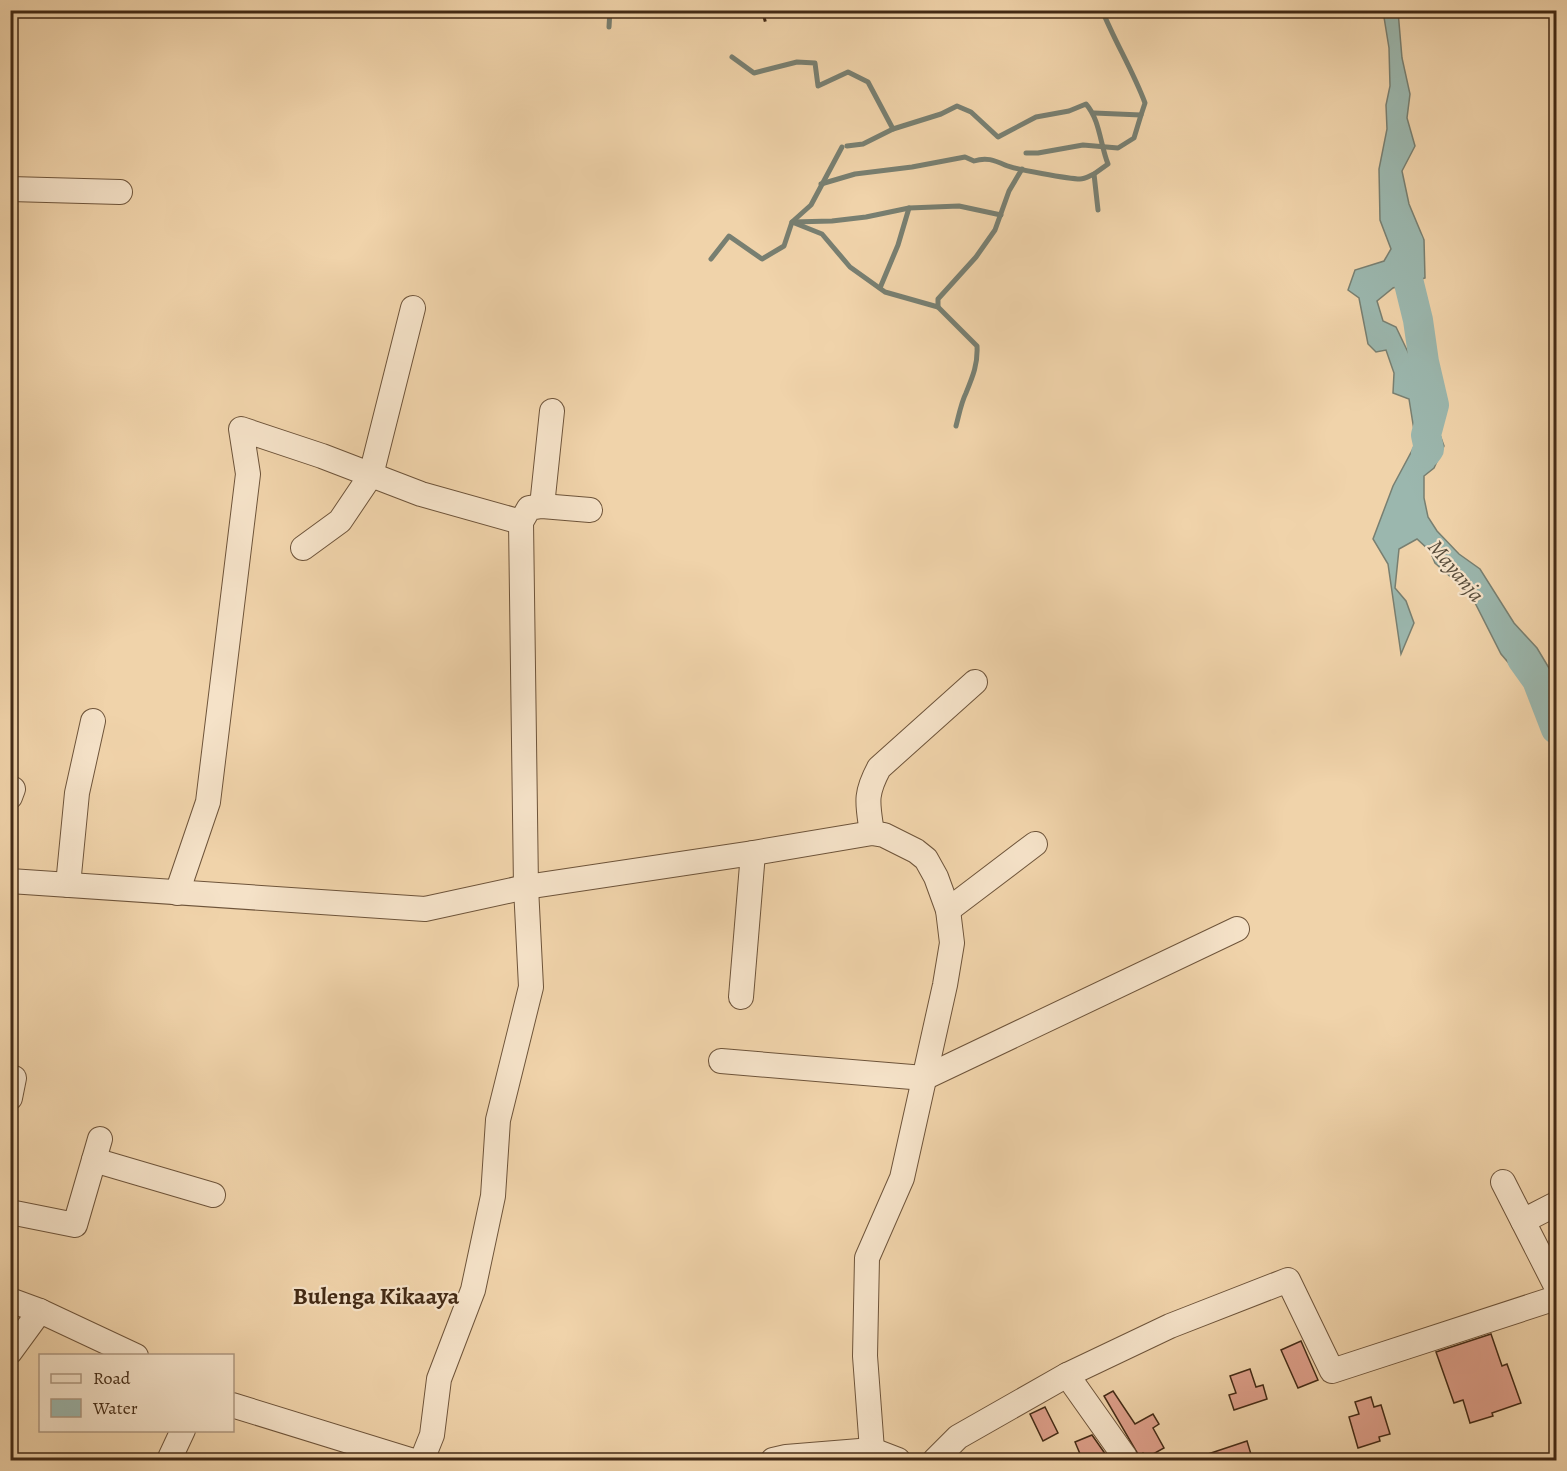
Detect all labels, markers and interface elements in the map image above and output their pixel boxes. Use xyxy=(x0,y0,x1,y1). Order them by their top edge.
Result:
water label: Mayanja xyxy=(1421,533,1491,609)
district label: Bulenga Kikaaya xyxy=(293,1280,460,1312)
legend xyxy=(39,1354,234,1432)
text: Road xyxy=(93,1366,131,1390)
text: Water xyxy=(92,1396,138,1420)

